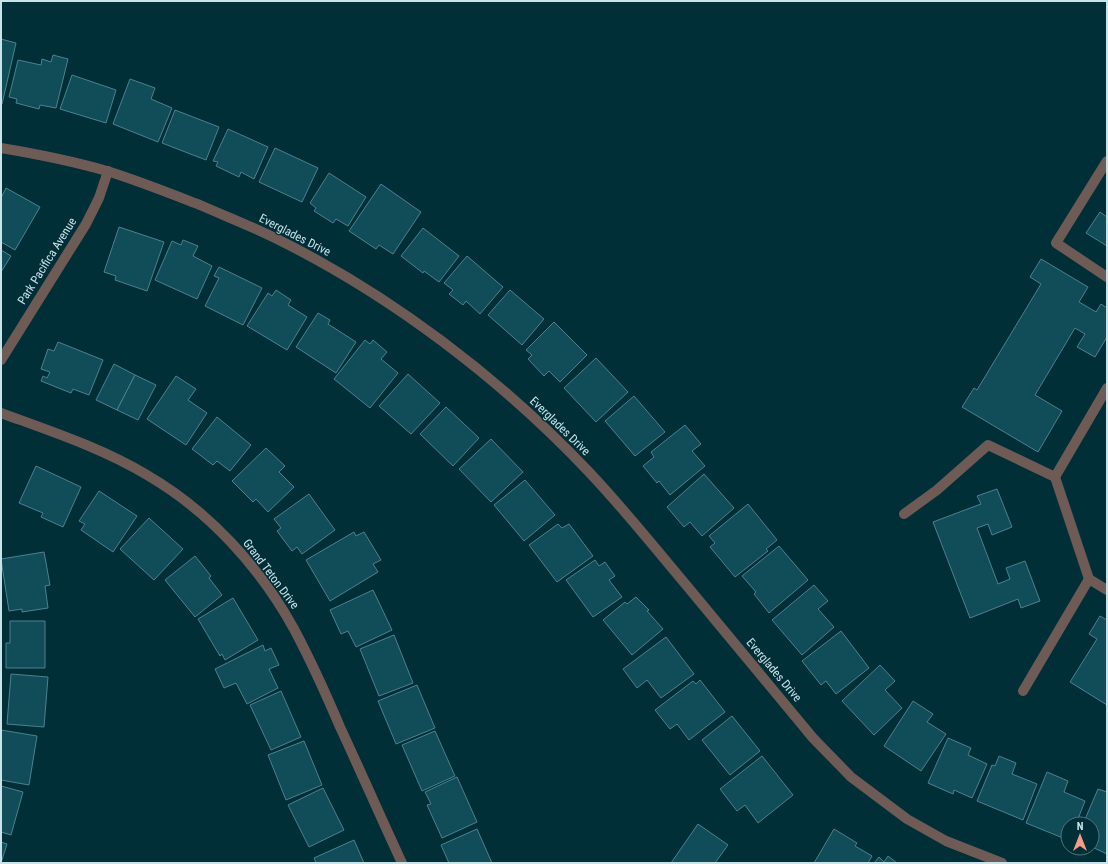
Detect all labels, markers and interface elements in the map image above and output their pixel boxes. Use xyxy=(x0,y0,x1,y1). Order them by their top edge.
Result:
street label: Everglades Drive xyxy=(257,211,333,259)
street label: Park Pacifica Avenue xyxy=(15,215,79,307)
street label: Everglades Drive xyxy=(527,394,593,458)
street label: Grand Teton Drive xyxy=(240,536,302,612)
street label: Everglades Drive xyxy=(743,636,805,705)
north arrow xyxy=(1060,816,1100,856)
text: N xyxy=(1077,820,1084,833)

